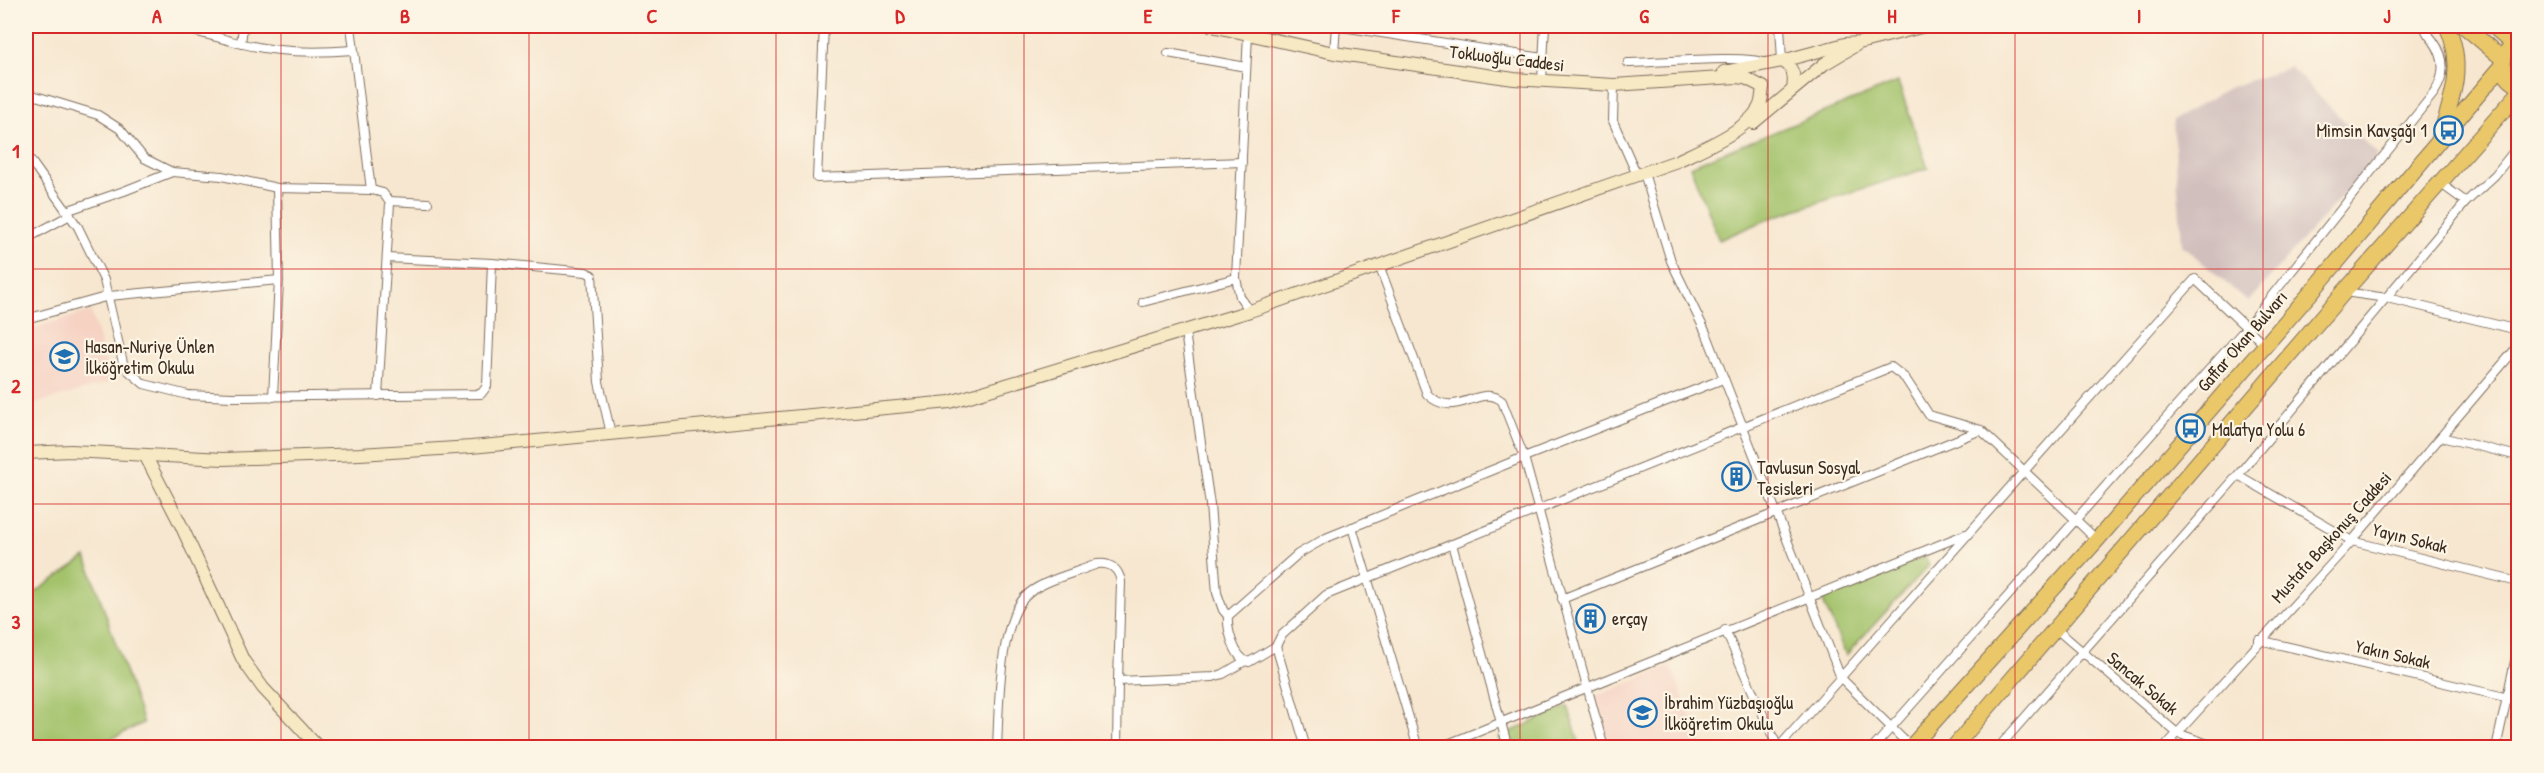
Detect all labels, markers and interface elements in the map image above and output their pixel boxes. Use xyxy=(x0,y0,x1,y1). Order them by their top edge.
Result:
text: A xyxy=(152,2,162,29)
text: B xyxy=(400,2,410,29)
text: C xyxy=(647,2,658,29)
text: D xyxy=(895,2,905,29)
text: E xyxy=(1144,2,1153,29)
text: F xyxy=(1391,2,1401,29)
text: G xyxy=(1639,2,1649,29)
text: H xyxy=(1887,2,1897,29)
text: I xyxy=(2137,2,2141,29)
text: J xyxy=(2383,2,2391,29)
street label: Tokluoğlu Caddesi xyxy=(1448,39,1566,77)
bus stop icon: Mimsin Kavşağı 1 xyxy=(2432,114,2464,146)
place label: Mimsin Kavşağı 1 xyxy=(2316,118,2427,143)
text: 1 xyxy=(12,137,20,164)
street label: Gaffar Okan Bulvarı xyxy=(2191,285,2293,397)
place label: Hasan-Nuriye Ünlen İlköğretim Okulu xyxy=(85,334,215,380)
school or university icon: Hasan-Nuriye Ünlen İlköğretim Okulu xyxy=(48,340,80,372)
text: 2 xyxy=(11,372,21,399)
bus stop icon: Malatya Yolu 6 xyxy=(2175,413,2207,445)
place label: Malatya Yolu 6 xyxy=(2212,417,2305,442)
place label: Tavlusun Sosyal Tesisleri xyxy=(1757,455,1860,501)
building icon: Tavlusun Sosyal Tesisleri xyxy=(1720,461,1752,493)
street label: Mustafa Başkonuş Caddesi xyxy=(2265,466,2397,608)
street label: Yayın Sokak xyxy=(2370,517,2451,560)
building icon: erçay xyxy=(1575,602,1607,634)
place label: erçay xyxy=(1612,606,1648,631)
text: 3 xyxy=(12,608,21,635)
street label: Yakın Sokak xyxy=(2353,633,2433,675)
street label: Sancak Sokak xyxy=(2102,646,2185,721)
place label: İbrahim Yüzbaşıoğlu İlköğretim Okulu xyxy=(1664,690,1793,736)
school or university icon: İbrahim Yüzbaşıoğlu İlköğretim Okulu xyxy=(1627,696,1659,728)

